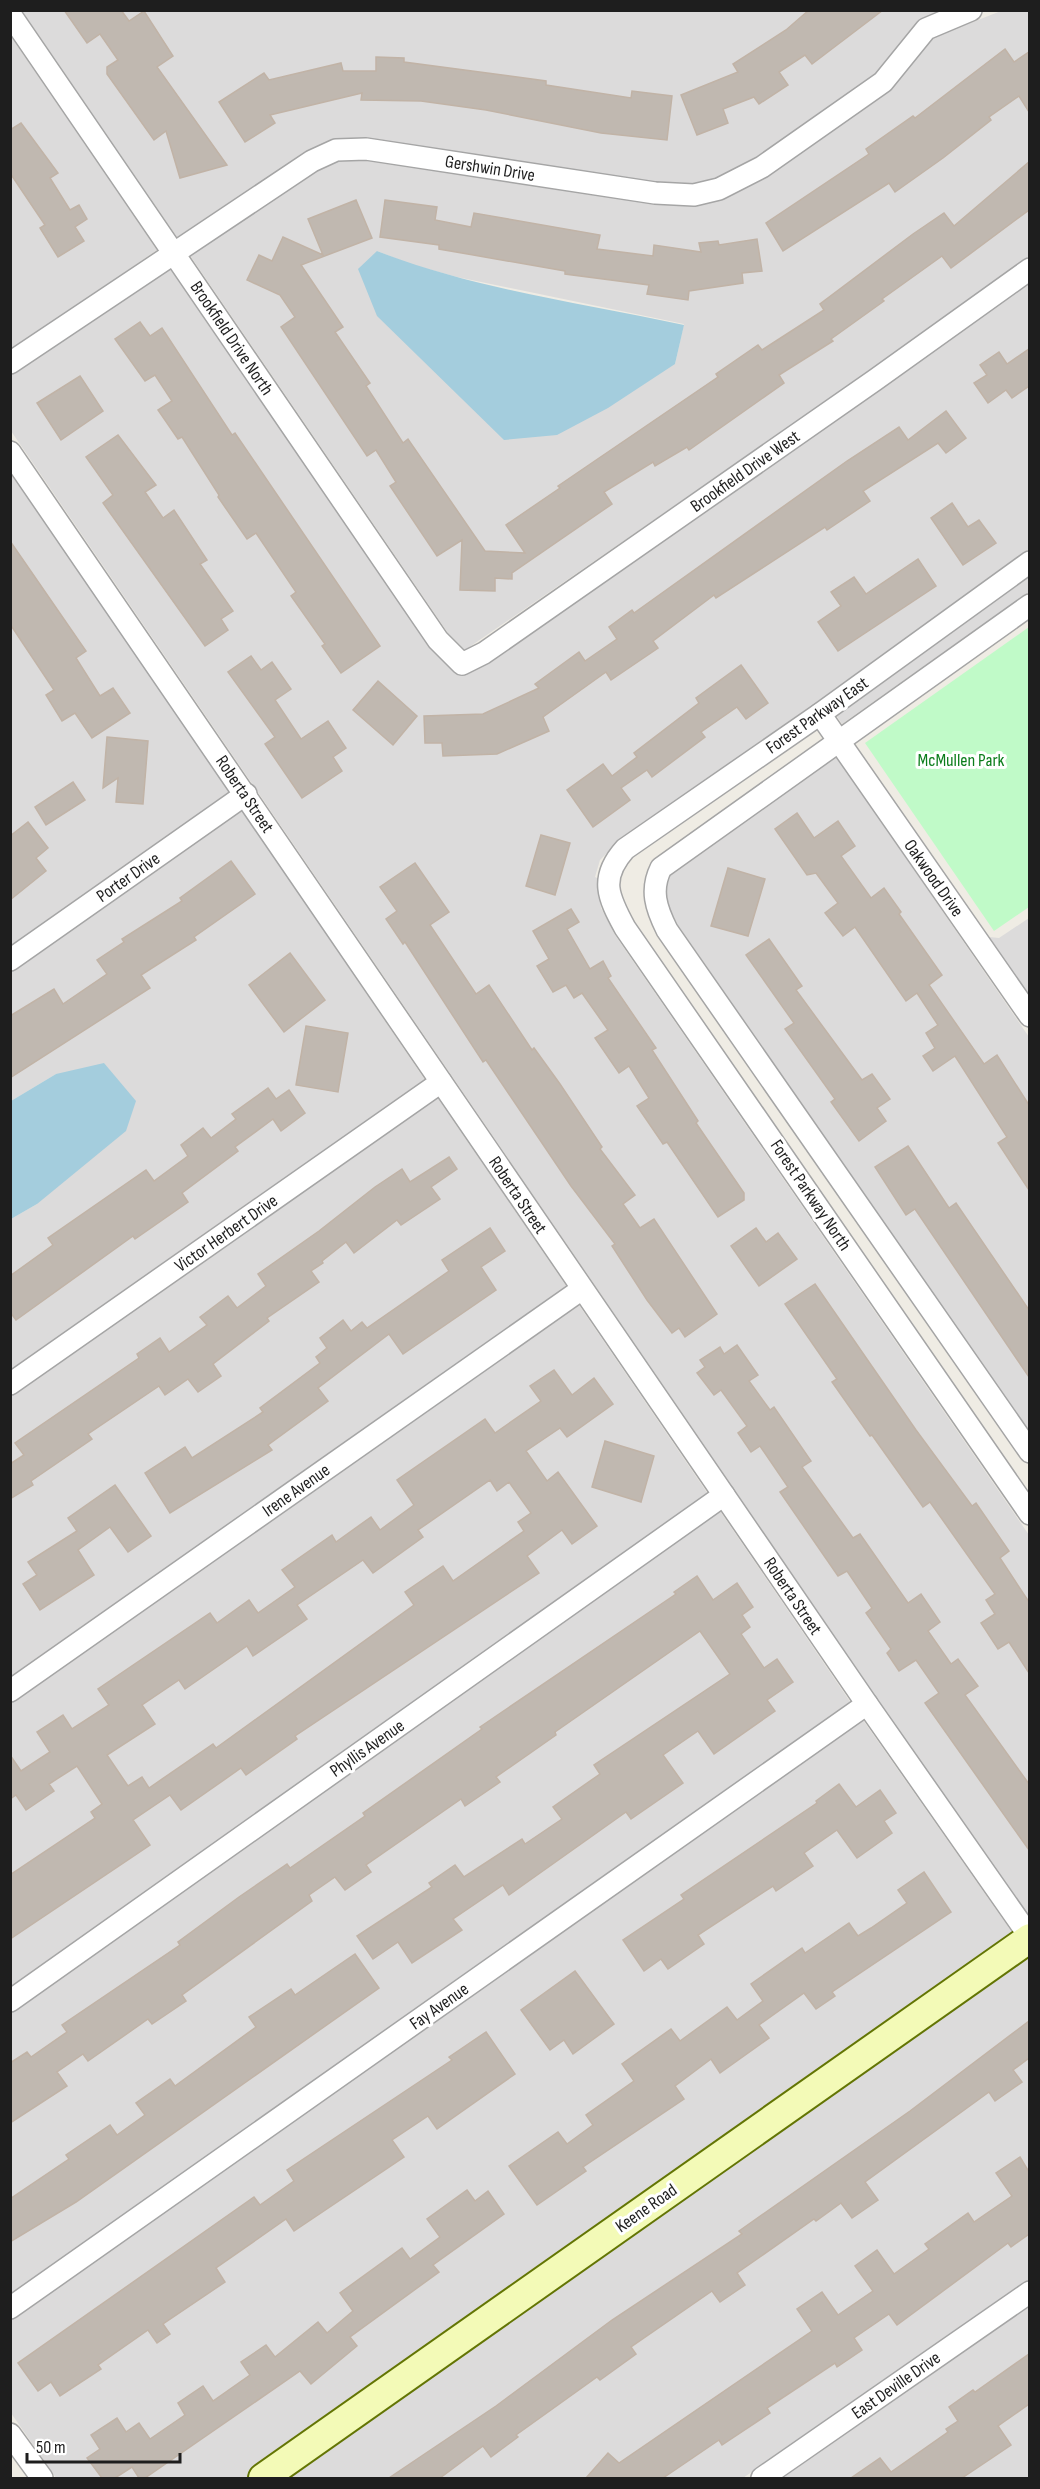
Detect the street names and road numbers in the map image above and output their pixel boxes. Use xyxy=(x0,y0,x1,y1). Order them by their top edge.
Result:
street label: Gershwin Drive xyxy=(443,151,536,186)
street label: Brookfield Drive North xyxy=(186,277,277,399)
street label: Brookfield Drive West xyxy=(687,426,804,517)
street label: Forest Parkway East xyxy=(762,672,873,758)
street label: Roberta Street xyxy=(211,752,278,837)
street label: Oakwood Drive xyxy=(899,836,968,921)
street label: Porter Drive xyxy=(93,848,164,907)
street label: Forest Parkway North xyxy=(766,1136,855,1255)
street label: Roberta Street xyxy=(484,1153,551,1238)
street label: Victor Herbert Drive xyxy=(171,1190,282,1277)
street label: Irene Avenue xyxy=(258,1460,334,1521)
street label: Roberta Street xyxy=(759,1554,826,1639)
street label: Phyllis Avenue xyxy=(326,1715,409,1782)
street label: Fay Avenue xyxy=(406,1979,473,2034)
street label: Keene Road xyxy=(612,2180,681,2237)
street label: East Deville Drive xyxy=(848,2347,945,2424)

